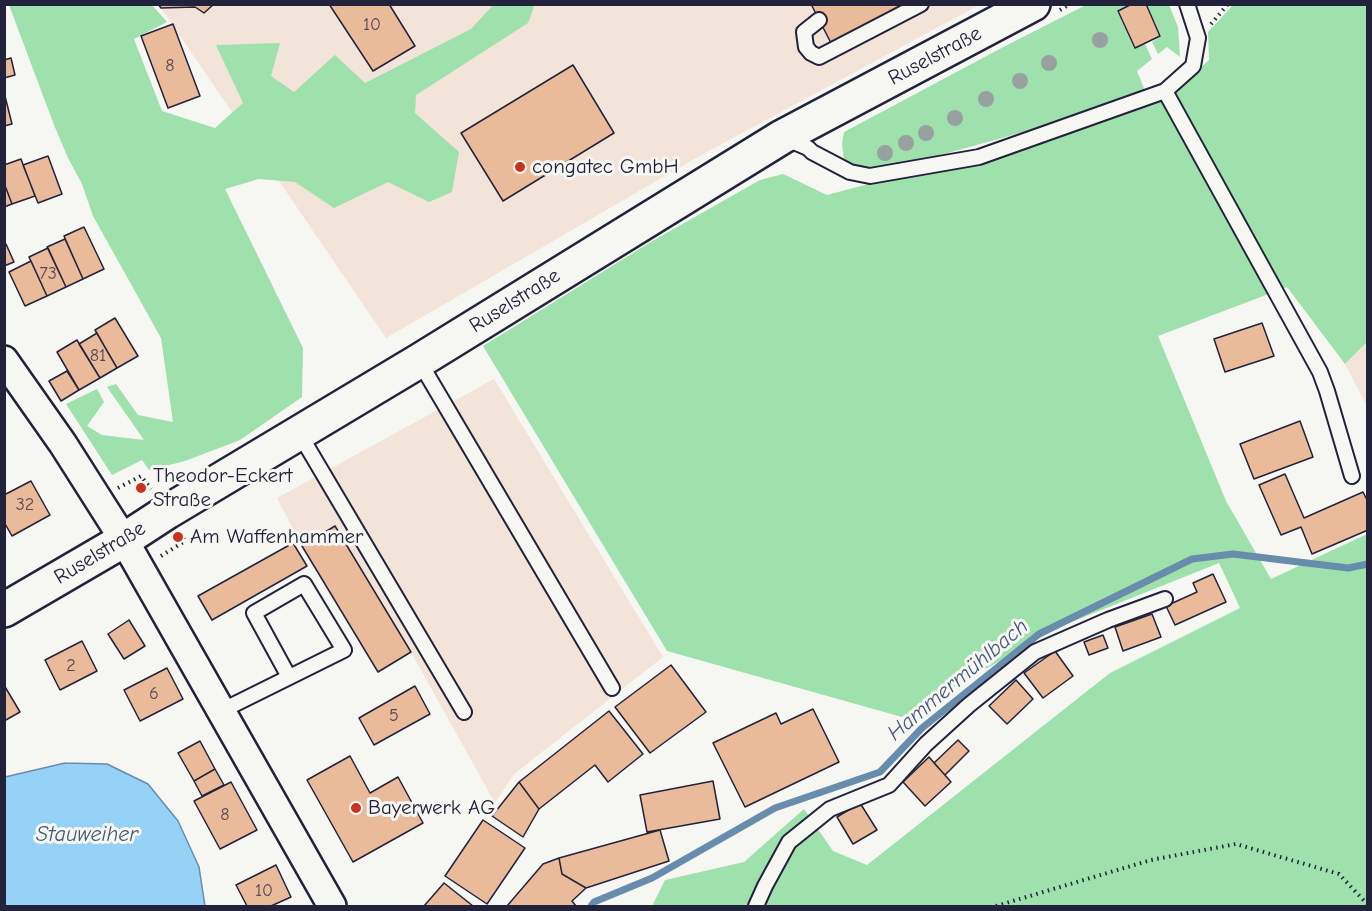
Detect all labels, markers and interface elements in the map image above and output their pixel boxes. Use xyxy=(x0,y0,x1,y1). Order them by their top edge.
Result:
house number: 10 xyxy=(363,14,381,36)
street label: Ruselstraße xyxy=(884,21,986,91)
house number: 8 xyxy=(165,55,175,77)
place label: congatec GmbH xyxy=(532,154,679,180)
marker: congatec GmbH xyxy=(513,160,527,174)
house number: 73 xyxy=(39,263,57,285)
street label: Ruselstraße xyxy=(465,263,565,339)
house number: 81 xyxy=(90,345,106,367)
place label: Theodor-Eckert Straße xyxy=(153,463,292,513)
marker: Theodor-Eckert Straße xyxy=(134,481,148,495)
house number: 32 xyxy=(16,494,34,516)
street label: Ruselstraße xyxy=(50,516,150,590)
place label: Am Waffenhammer xyxy=(190,524,363,550)
marker: Am Waffenhammer xyxy=(171,530,185,544)
water label: Hammermühlbach xyxy=(882,613,1034,747)
house number: 2 xyxy=(66,655,76,677)
house number: 6 xyxy=(149,683,159,705)
house number: 5 xyxy=(389,705,399,727)
place label: Bayerwerk AG xyxy=(368,795,495,821)
marker: Bayerwerk AG xyxy=(349,801,363,815)
house number: 8 xyxy=(220,804,230,826)
water label: Stauweiher xyxy=(36,822,138,848)
house number: 10 xyxy=(255,880,273,902)

